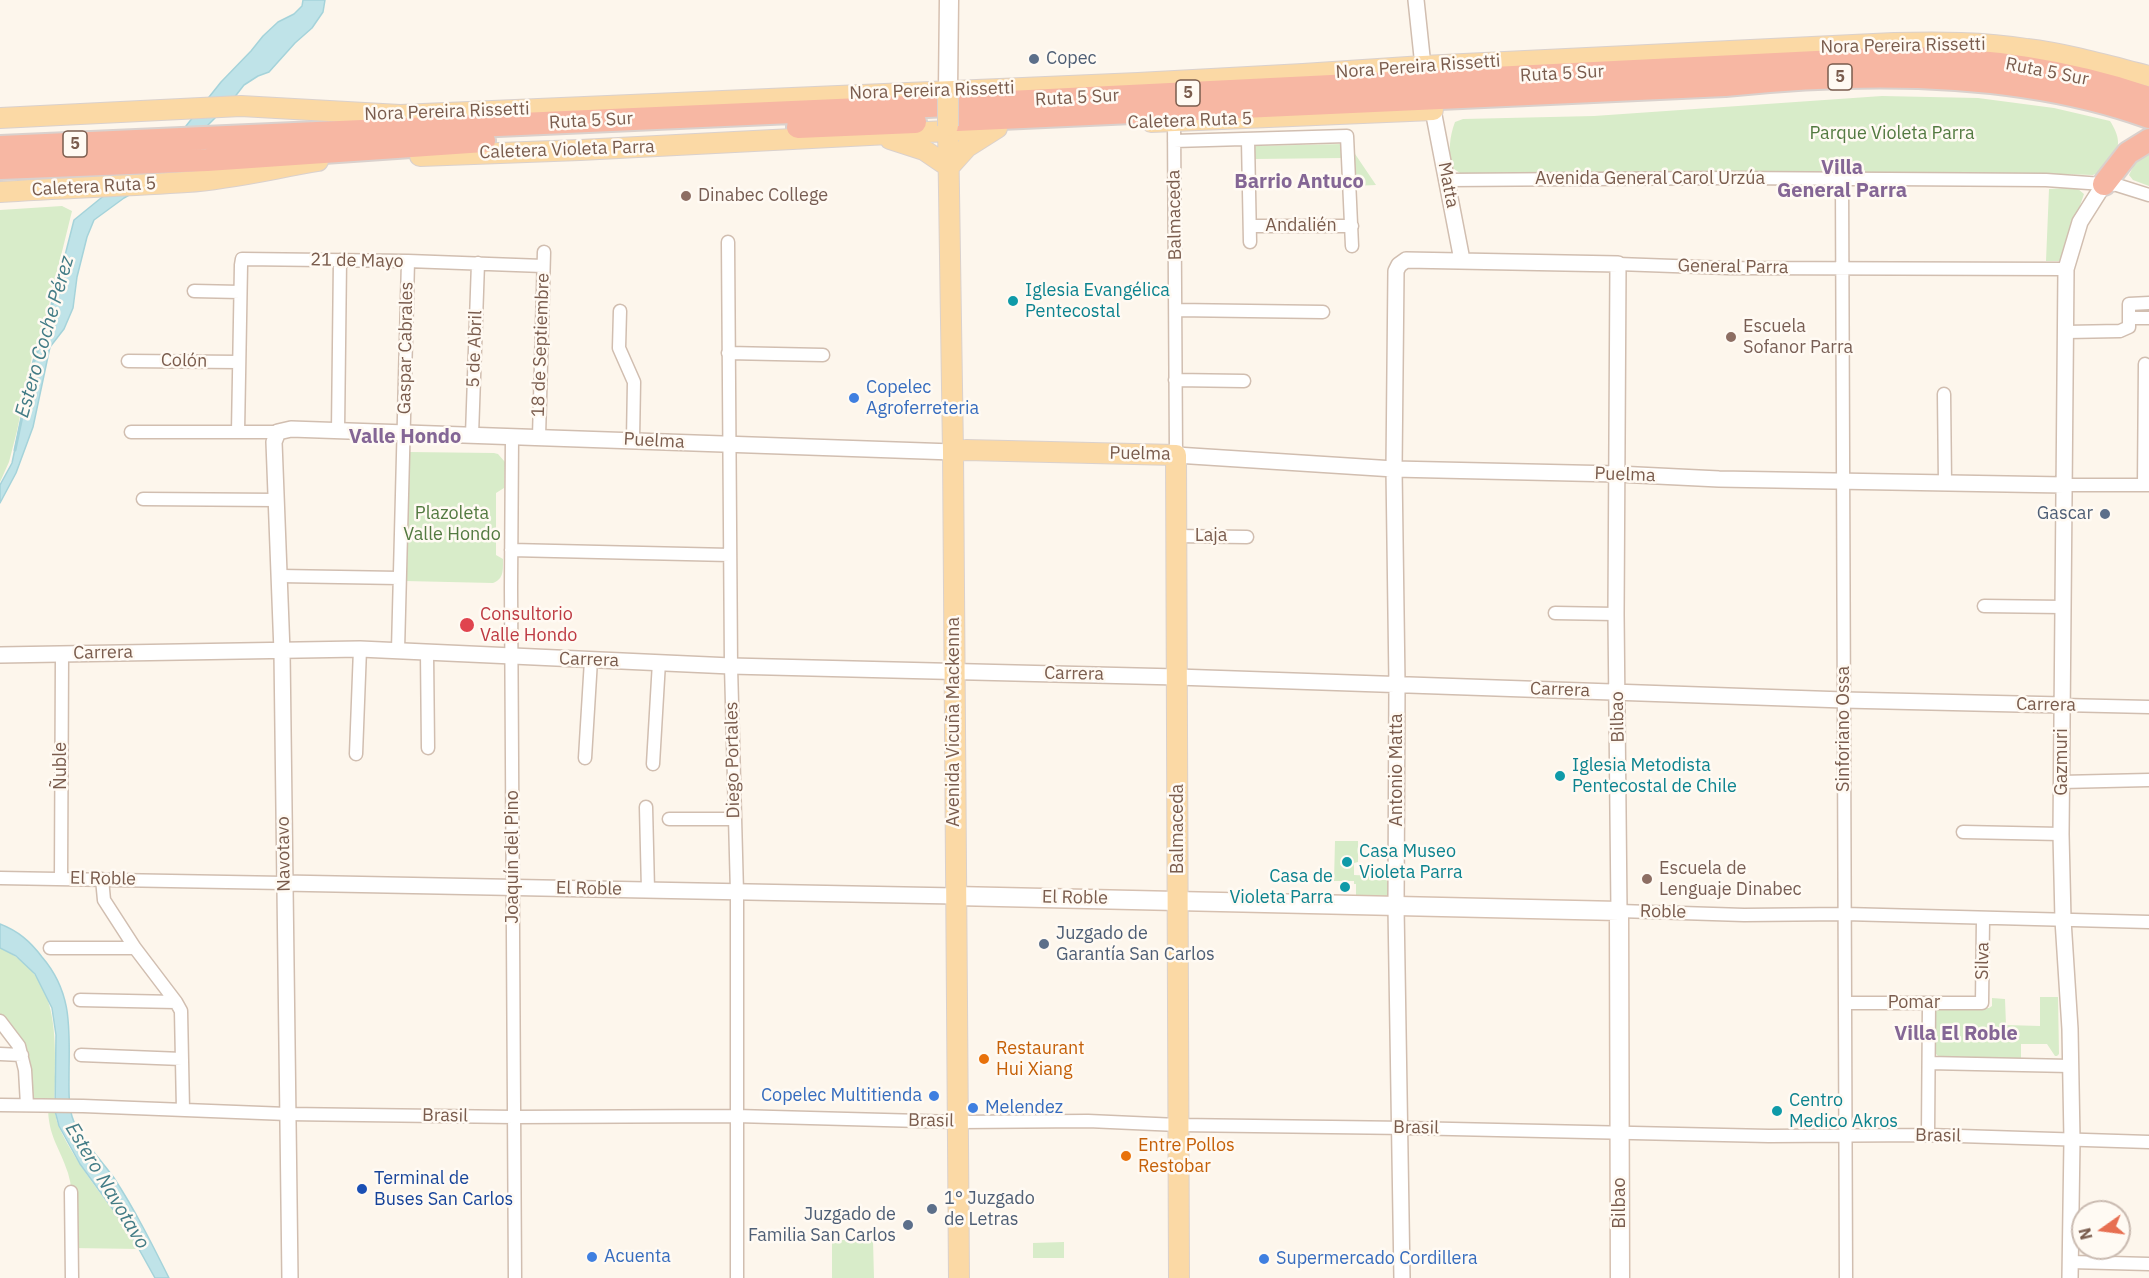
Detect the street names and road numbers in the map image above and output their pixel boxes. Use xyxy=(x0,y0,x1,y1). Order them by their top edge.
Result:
street label: Nora Pereira Rissetti xyxy=(1820,34,1986,58)
street label: Nora Pereira Rissetti xyxy=(1335,50,1501,84)
street label: Ruta 5 Sur xyxy=(2004,53,2090,91)
street label: Ruta 5 Sur xyxy=(1519,61,1605,87)
road number: 5 xyxy=(1828,64,1852,90)
street label: Nora Pereira Rissetti xyxy=(849,77,1015,105)
road number: 5 xyxy=(1176,80,1200,106)
street label: Ruta 5 Sur xyxy=(1034,85,1120,111)
street label: Nora Pereira Rissetti xyxy=(364,98,530,126)
street label: Ruta 5 Sur xyxy=(548,108,634,134)
street label: Caletera Ruta 5 xyxy=(1127,108,1253,134)
road number: 5 xyxy=(63,131,87,157)
street label: Caletera Violeta Parra xyxy=(479,136,655,164)
street label: Matta xyxy=(1433,160,1463,210)
street label: Avenida General Carol Urzúa xyxy=(1535,168,1765,190)
street label: Balmaceda xyxy=(1163,170,1187,260)
street label: Caletera Ruta 5 xyxy=(31,173,157,201)
street label: Andalién xyxy=(1265,215,1337,237)
street label: 21 de Mayo xyxy=(310,249,404,273)
street label: General Parra xyxy=(1677,255,1789,279)
street label: 18 de Septiembre xyxy=(528,272,554,418)
street label: Gaspar Cabrales xyxy=(394,281,418,415)
street label: 5 de Abril xyxy=(463,310,487,388)
street label: Colón xyxy=(161,350,207,372)
street label: Puelma xyxy=(623,429,685,453)
street label: Puelma xyxy=(1109,443,1171,465)
street label: Puelma xyxy=(1594,463,1656,487)
street label: Laja xyxy=(1195,525,1227,547)
street label: Avenida Vicuña Mackenna xyxy=(943,617,965,827)
street label: Carrera xyxy=(73,642,133,664)
street label: Carrera xyxy=(559,648,619,672)
street label: Carrera xyxy=(1044,663,1104,685)
street label: Sinforiano Ossa xyxy=(1833,666,1855,792)
street label: Carrera xyxy=(1530,678,1590,702)
street label: Bilbao xyxy=(1607,691,1629,743)
street label: Carrera xyxy=(2016,694,2076,716)
street label: Diego Portales xyxy=(721,701,745,819)
street label: Antonio Matta xyxy=(1386,713,1408,827)
street label: Gazmuri xyxy=(2051,728,2073,796)
street label: Ñuble xyxy=(50,742,72,790)
street label: Balmaceda xyxy=(1167,784,1189,874)
street label: Joaquín del Pino xyxy=(502,790,524,924)
street label: Navotavo xyxy=(273,816,295,892)
street label: El Roble xyxy=(70,868,136,890)
street label: El Roble xyxy=(556,878,622,900)
street label: El Roble xyxy=(1042,887,1108,909)
street label: Roble xyxy=(1640,901,1686,923)
street label: Silva xyxy=(1972,942,1994,980)
street label: Pomar xyxy=(1888,992,1940,1014)
street label: Brasil xyxy=(422,1105,468,1127)
street label: Brasil xyxy=(908,1110,954,1132)
street label: Brasil xyxy=(1393,1117,1439,1139)
street label: Brasil xyxy=(1915,1125,1961,1147)
street label: Bilbao xyxy=(1609,1177,1631,1229)

